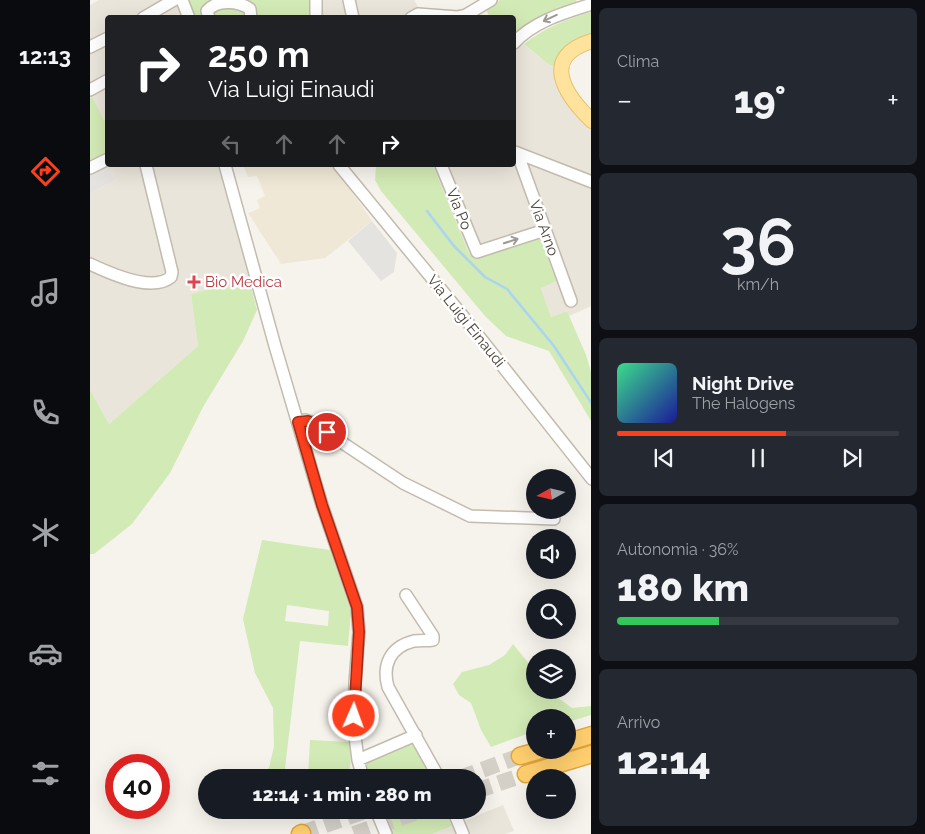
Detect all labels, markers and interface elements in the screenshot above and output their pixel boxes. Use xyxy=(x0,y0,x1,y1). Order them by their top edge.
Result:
one-way arrow xyxy=(543,14,558,24)
text: 250 m xyxy=(208,34,310,75)
icon: right xyxy=(125,35,190,100)
text: 12:13 xyxy=(19,43,71,69)
text: Clima xyxy=(617,52,659,71)
text: Via Luigi Einaudi xyxy=(208,76,375,102)
text: 19° xyxy=(734,77,786,122)
text: − xyxy=(617,84,632,117)
text: + xyxy=(887,84,899,117)
icon: left xyxy=(217,130,245,158)
icon: ahead xyxy=(270,130,298,158)
icon: ahead xyxy=(323,130,351,158)
icon: right xyxy=(376,130,404,158)
icon: directions xyxy=(28,154,63,189)
street label: Via Po xyxy=(442,185,476,233)
street label: Via Arno xyxy=(526,198,562,258)
text: 36 xyxy=(720,204,796,280)
one-way arrow xyxy=(503,236,519,246)
street label: Via Luigi Einaudi xyxy=(423,271,509,371)
place label: Bio Medica xyxy=(205,273,282,291)
icon: music xyxy=(28,275,63,310)
marker: Bio Medica xyxy=(187,275,201,289)
text: km/h xyxy=(737,275,779,294)
text: Night Drive xyxy=(692,372,794,394)
text: The Halogens xyxy=(692,394,795,413)
icon: phone xyxy=(28,395,63,430)
pin xyxy=(306,411,348,453)
icon: arrive xyxy=(313,418,341,446)
icon: previous xyxy=(650,444,678,472)
icon: pause xyxy=(744,444,772,472)
icon: next xyxy=(838,444,866,472)
north arrow xyxy=(526,469,576,519)
map controls xyxy=(526,469,576,819)
icon: climate xyxy=(28,515,63,550)
button: sound xyxy=(526,529,576,579)
text: Autonomia · 36% xyxy=(617,540,738,559)
text: 180 km xyxy=(617,565,749,610)
button: search xyxy=(526,589,576,639)
icon: car xyxy=(28,636,63,671)
button: layers xyxy=(526,649,576,699)
position arrow xyxy=(327,689,379,741)
button: + xyxy=(526,709,576,759)
text: Arrivo xyxy=(617,713,660,732)
text: 12:14 xyxy=(617,738,711,783)
speed limit sign: 40 xyxy=(105,754,170,819)
icon: filters xyxy=(28,756,63,791)
button: − xyxy=(526,769,576,819)
text: 12:14 · 1 min · 280 m xyxy=(253,783,431,805)

